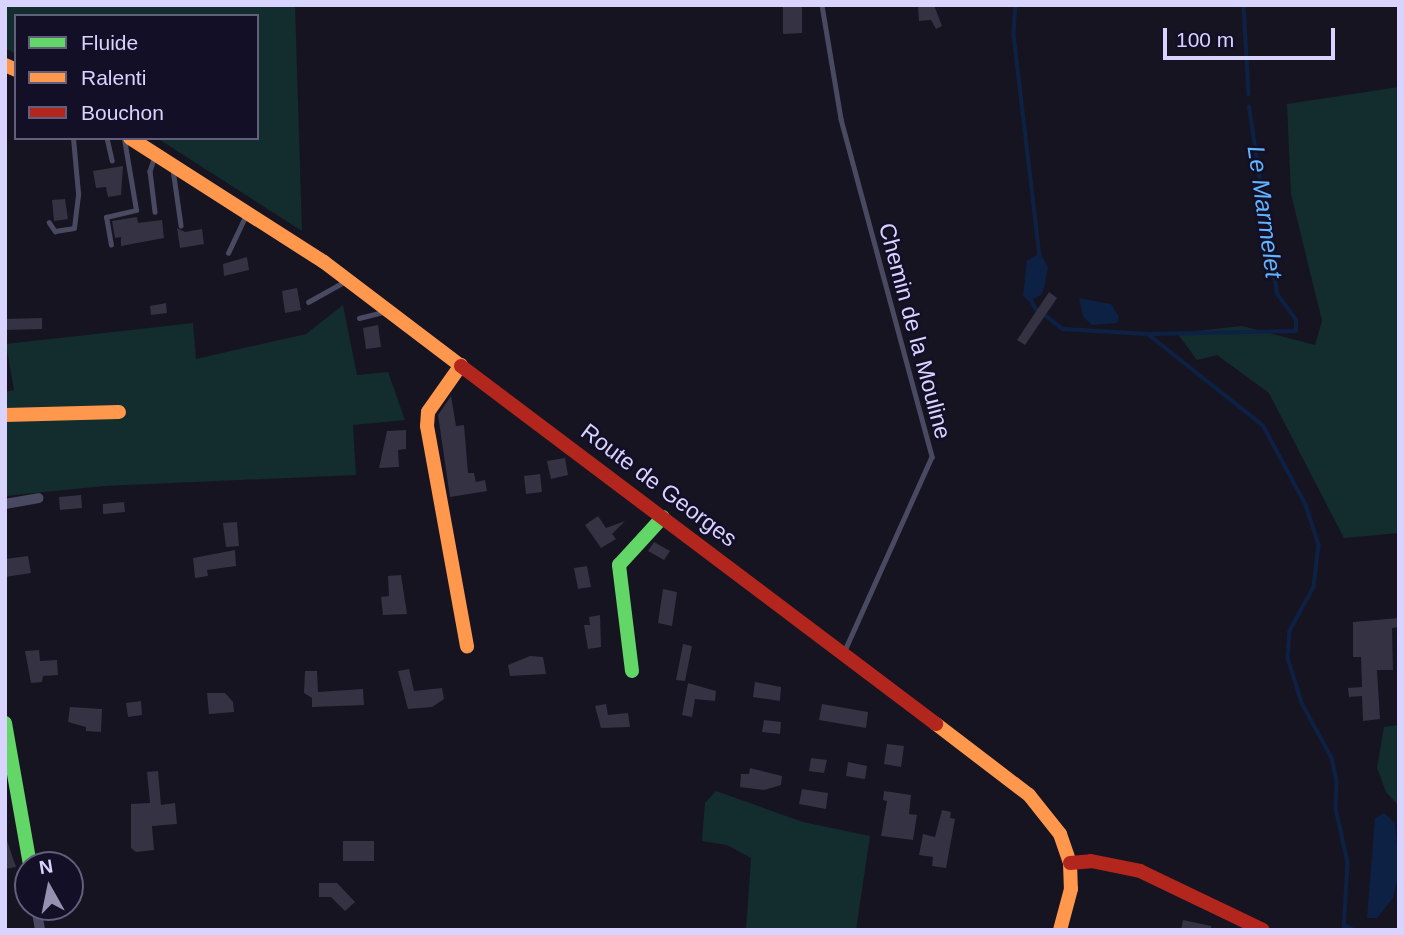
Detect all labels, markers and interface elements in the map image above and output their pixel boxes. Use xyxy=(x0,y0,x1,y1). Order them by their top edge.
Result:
legend xyxy=(14,14,259,140)
scale bar xyxy=(1166,14,1338,58)
text: 100 m xyxy=(1176,28,1234,51)
text: Fluide xyxy=(81,31,138,54)
text: Ralenti xyxy=(81,66,146,89)
text: Bouchon xyxy=(81,101,164,124)
water label: Le Marmelet xyxy=(1241,144,1289,280)
street label: Chemin de la Mouline xyxy=(873,220,957,442)
street label: Route de Georges xyxy=(576,417,742,553)
north arrow xyxy=(14,851,84,921)
text: N xyxy=(38,855,54,878)

